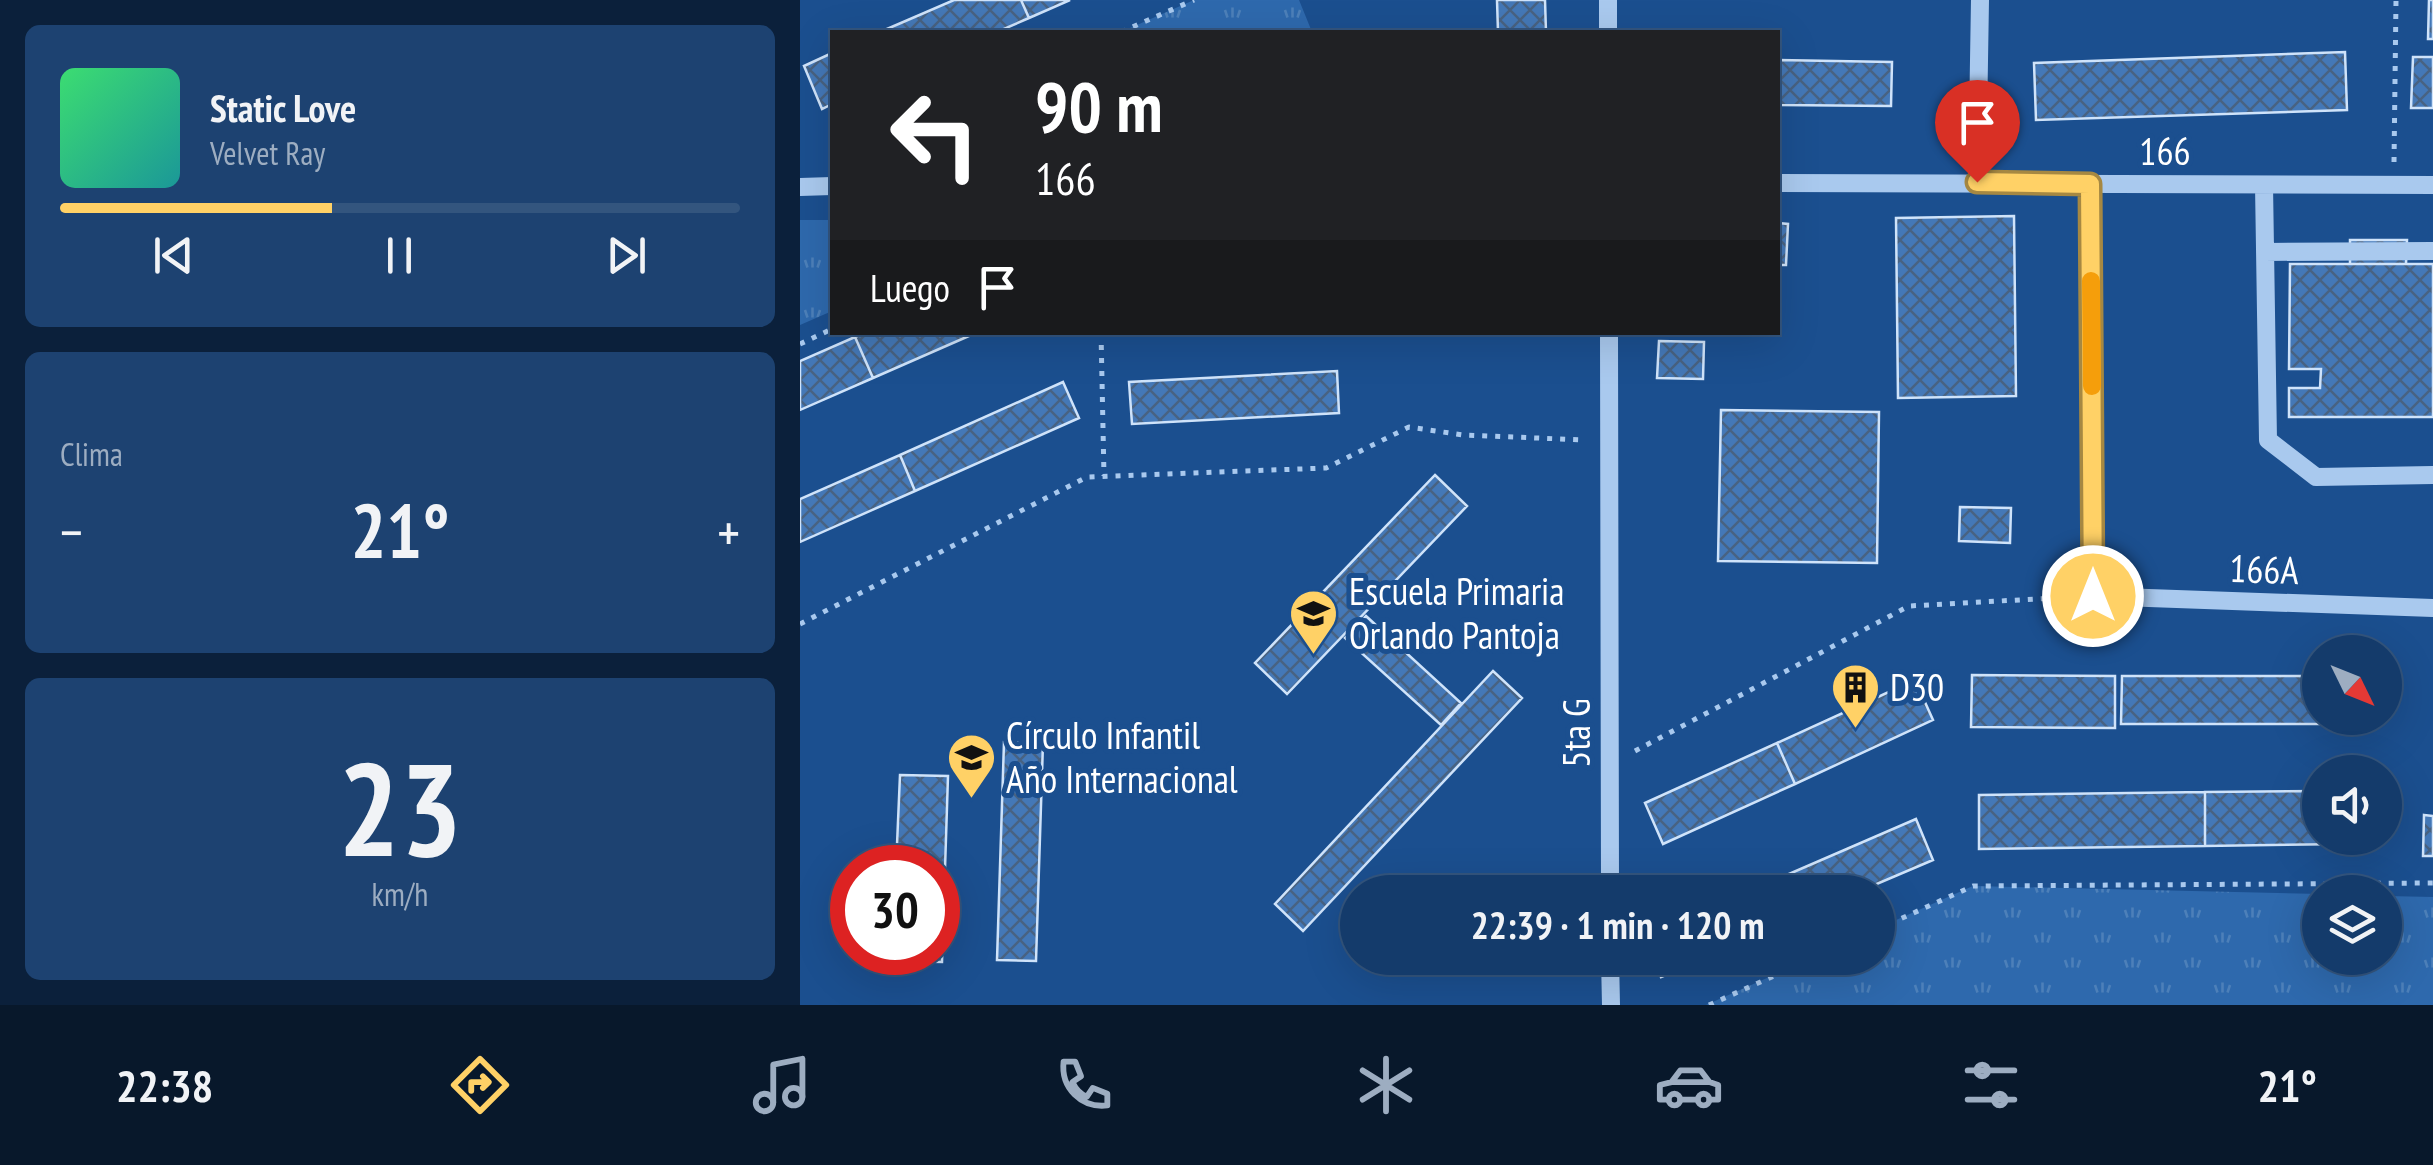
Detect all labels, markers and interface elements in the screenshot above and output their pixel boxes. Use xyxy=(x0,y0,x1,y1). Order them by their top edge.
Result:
text: 90 m xyxy=(1035,61,1163,151)
icon: left xyxy=(870,70,1000,200)
pin xyxy=(1935,80,2020,183)
text: Static Love xyxy=(210,83,356,132)
icon: arrive xyxy=(1950,95,2005,150)
street label: 166 xyxy=(2139,126,2191,175)
text: Velvet Ray xyxy=(210,132,325,174)
text: 166 xyxy=(1035,149,1096,207)
icon: previous xyxy=(146,228,201,283)
icon: pause xyxy=(372,228,427,283)
icon: next xyxy=(599,228,654,283)
icon: arrive xyxy=(970,260,1025,315)
text: Luego xyxy=(870,263,950,312)
text: Clima xyxy=(60,433,123,475)
text: 21° xyxy=(350,482,450,579)
text: − xyxy=(60,496,83,567)
text: + xyxy=(717,496,740,567)
street label: 166A xyxy=(2229,543,2300,594)
position arrow xyxy=(2041,544,2145,648)
place label: Escuela Primaria Orlando Pantoja xyxy=(1349,566,1565,659)
school or university icon: Escuela Primaria Orlando Pantoja xyxy=(1288,588,1340,656)
north arrow xyxy=(2302,635,2402,735)
map controls xyxy=(2302,635,2402,975)
building icon: D30 xyxy=(1829,662,1881,730)
place label: D30 xyxy=(1890,662,1944,711)
street label: 5ta G xyxy=(1551,698,1600,768)
place label: Círculo Infantil Año Internacional xyxy=(1006,710,1238,803)
text: 23 xyxy=(338,724,462,892)
school or university icon: Círculo Infantil Año Internacional xyxy=(945,732,997,800)
button: sound xyxy=(2302,755,2402,855)
speed limit sign: 30 xyxy=(830,845,960,975)
text: km/h xyxy=(372,873,428,915)
button: layers xyxy=(2302,875,2402,975)
text: 22:39 · 1 min · 120 m xyxy=(1471,900,1764,949)
icon: directions xyxy=(445,1050,515,1120)
icon: music xyxy=(747,1050,817,1120)
icon: phone xyxy=(1049,1050,1119,1120)
icon: climate xyxy=(1351,1050,1421,1120)
icon: car xyxy=(1654,1050,1724,1120)
icon: filters xyxy=(1956,1050,2026,1120)
text: 22:38 xyxy=(116,1056,213,1114)
text: 21° xyxy=(2258,1056,2317,1114)

